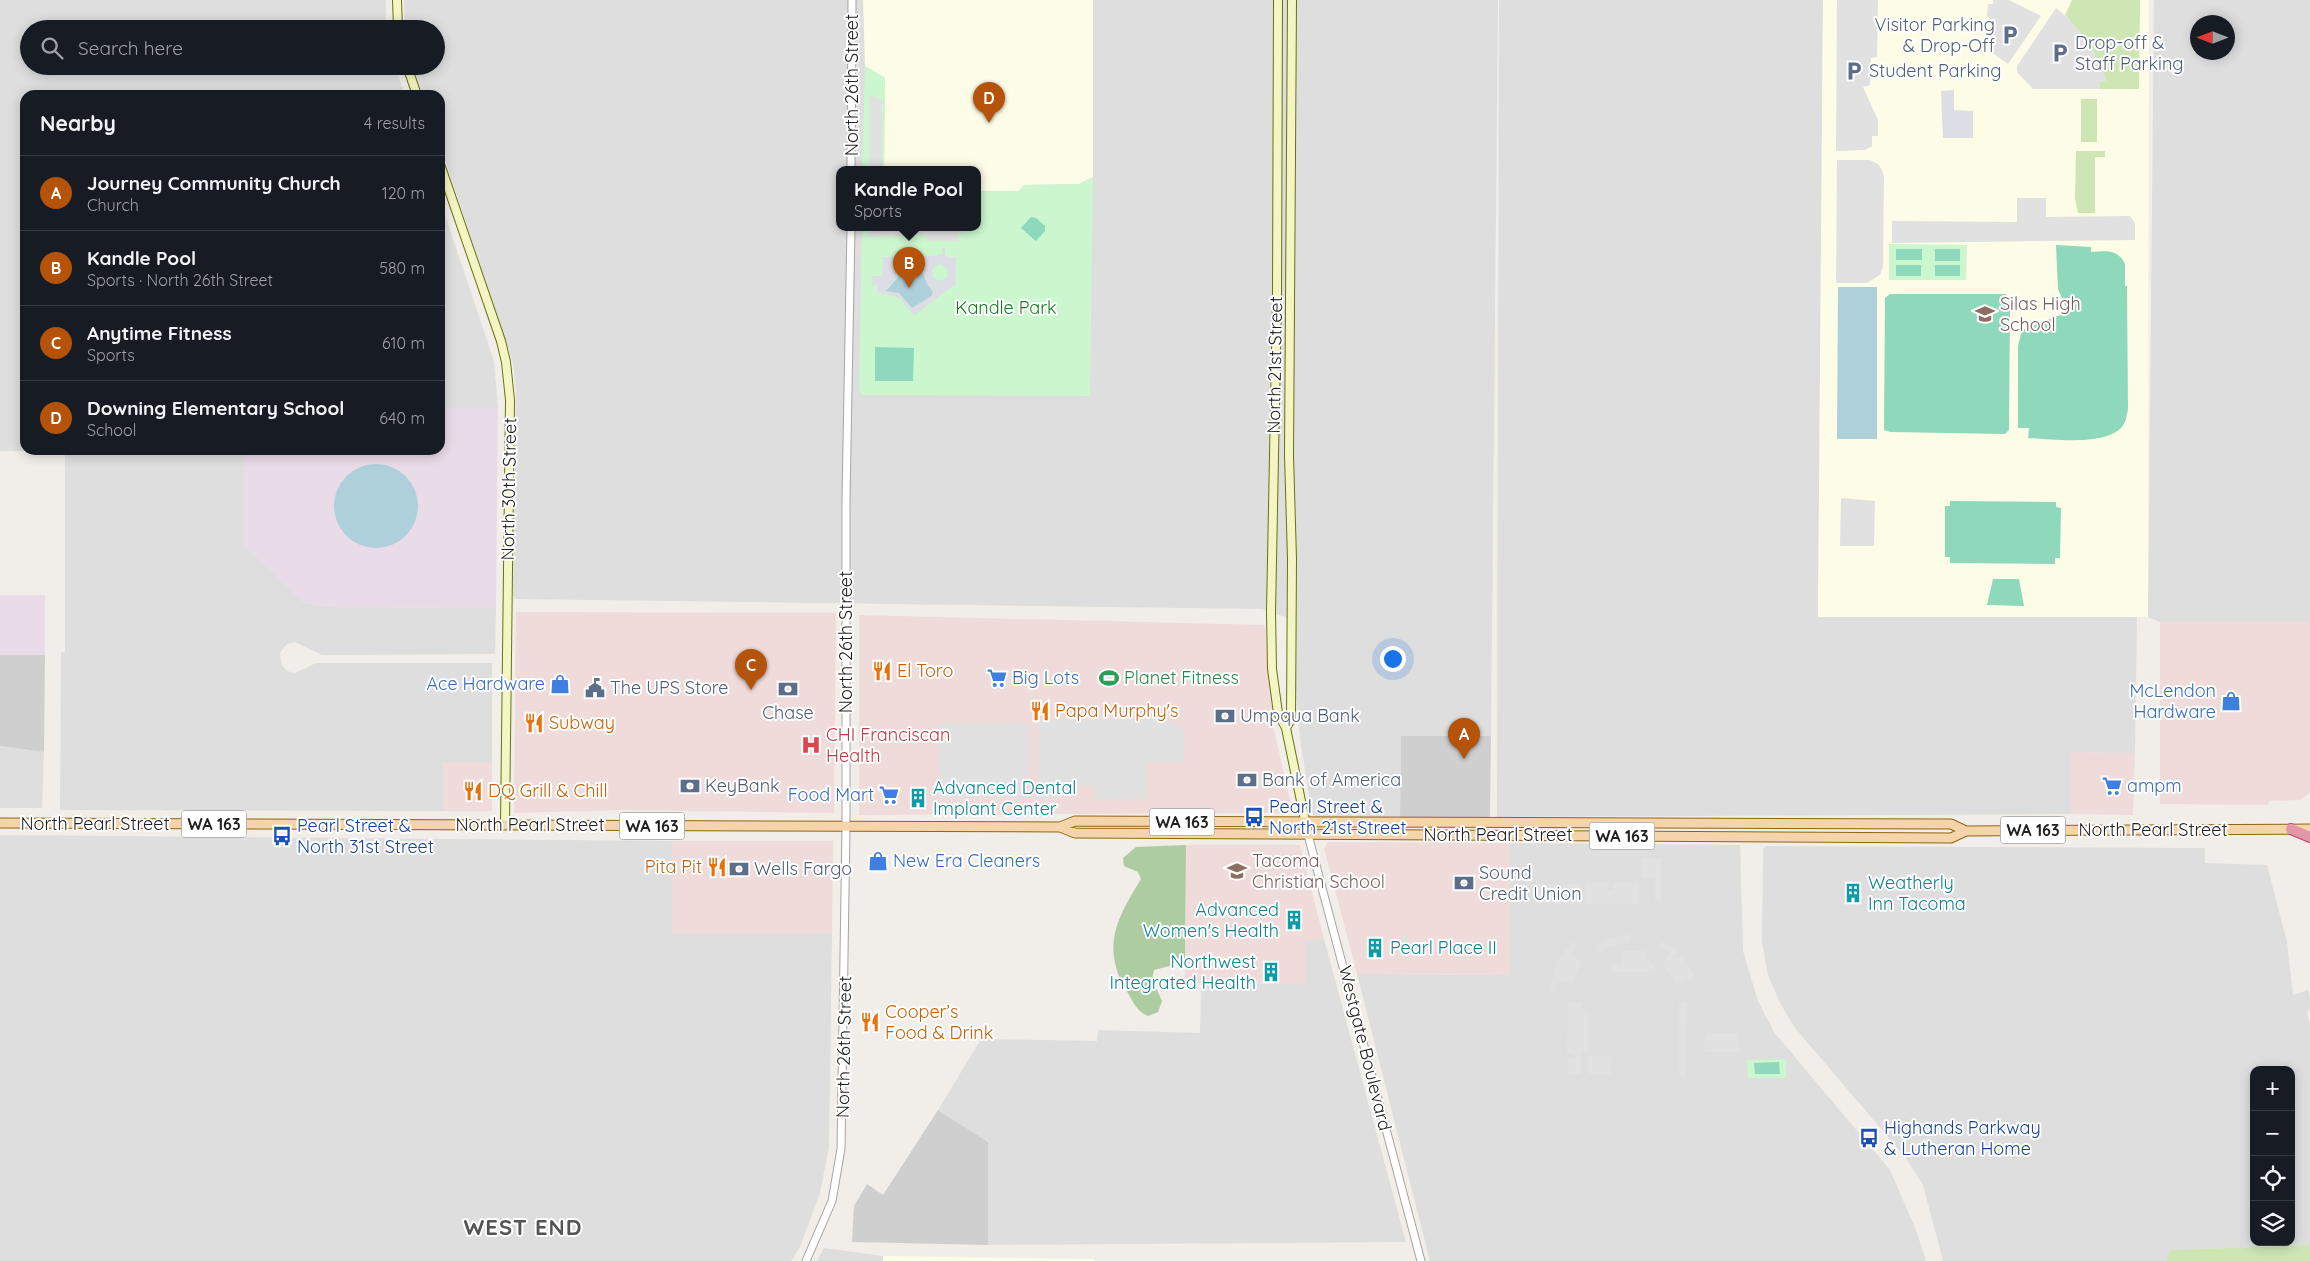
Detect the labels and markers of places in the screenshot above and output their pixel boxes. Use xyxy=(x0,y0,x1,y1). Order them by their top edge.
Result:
place label: Visitor Parking & Drop-Off xyxy=(1875,13,1995,57)
parking icon: Visitor Parking & Drop-Off xyxy=(1999,24,2021,46)
place label: Drop-off & Staff Parking xyxy=(2075,31,2184,75)
parking icon: Drop-off & Staff Parking xyxy=(2049,42,2071,64)
place label: Student Parking xyxy=(1869,59,2002,82)
parking icon: Student Parking xyxy=(1843,60,1865,82)
pin: D xyxy=(973,82,1005,123)
pin: B xyxy=(893,247,925,288)
place label: Silas High School xyxy=(2000,292,2081,336)
school or university icon: Silas High School xyxy=(1974,303,1996,325)
pin: C xyxy=(735,649,767,690)
place label: El Toro xyxy=(897,659,953,682)
restaurant icon: El Toro xyxy=(871,660,893,682)
place label: Big Lots xyxy=(1012,666,1079,689)
place label: Planet Fitness xyxy=(1124,666,1239,689)
supermarket icon: Big Lots xyxy=(986,667,1008,689)
sports icon: Planet Fitness xyxy=(1098,667,1120,689)
place label: Ace Hardware xyxy=(426,672,545,695)
shop icon: Ace Hardware xyxy=(549,673,571,695)
place label: The UPS Store xyxy=(610,676,728,699)
public building icon: The UPS Store xyxy=(584,677,606,699)
bank icon: Chase xyxy=(777,678,799,700)
place label: McLendon Hardware xyxy=(2129,679,2216,723)
shop icon: McLendon Hardware xyxy=(2220,690,2242,712)
place label: Papa Murphy's xyxy=(1055,699,1179,722)
restaurant icon: Papa Murphy's xyxy=(1029,700,1051,722)
place label: Chase xyxy=(762,701,814,724)
place label: Umpqua Bank xyxy=(1240,704,1360,727)
bank icon: Umpqua Bank xyxy=(1214,705,1236,727)
place label: Subway xyxy=(549,711,615,734)
restaurant icon: Subway xyxy=(523,712,545,734)
pin: A xyxy=(1448,718,1480,759)
place label: CHI Franciscan Health xyxy=(826,723,950,767)
hospital icon: CHI Franciscan Health xyxy=(800,734,822,756)
place label: Bank of America xyxy=(1262,768,1401,791)
bank icon: Bank of America xyxy=(1236,769,1258,791)
place label: KeyBank xyxy=(705,774,780,797)
place label: ampm xyxy=(2127,774,2182,797)
bank icon: KeyBank xyxy=(679,775,701,797)
supermarket icon: ampm xyxy=(2101,775,2123,797)
place label: Advanced Dental Implant Center xyxy=(933,776,1076,820)
place label: DQ Grill & Chill xyxy=(488,779,608,802)
restaurant icon: DQ Grill & Chill xyxy=(462,780,484,802)
place label: Food Mart xyxy=(788,783,874,806)
supermarket icon: Food Mart xyxy=(878,784,900,806)
building icon: Advanced Dental Implant Center xyxy=(907,787,929,809)
place label: Pearl Street & North 21st Street xyxy=(1269,795,1406,839)
bus stop icon: Pearl Street & North 21st Street xyxy=(1243,806,1265,828)
place label: Pearl Street & North 31st Street xyxy=(297,814,434,858)
bus stop icon: Pearl Street & North 31st Street xyxy=(271,825,293,847)
place label: New Era Cleaners xyxy=(893,849,1040,872)
place label: Tacoma Christian School xyxy=(1252,849,1385,893)
shop icon: New Era Cleaners xyxy=(867,850,889,872)
place label: Pita Pit xyxy=(645,855,702,878)
restaurant icon: Pita Pit xyxy=(706,856,728,878)
place label: Wells Fargo xyxy=(754,857,852,880)
bank icon: Wells Fargo xyxy=(728,858,750,880)
school or university icon: Tacoma Christian School xyxy=(1226,860,1248,882)
place label: Sound Credit Union xyxy=(1479,861,1582,905)
place label: Weatherly Inn Tacoma xyxy=(1868,871,1966,915)
bank icon: Sound Credit Union xyxy=(1453,872,1475,894)
building icon: Weatherly Inn Tacoma xyxy=(1842,882,1864,904)
place label: Advanced Women's Health xyxy=(1143,898,1279,942)
building icon: Advanced Women's Health xyxy=(1283,909,1305,931)
place label: Pearl Place II xyxy=(1390,936,1497,959)
building icon: Pearl Place II xyxy=(1364,937,1386,959)
place label: Northwest Integrated Health xyxy=(1110,950,1256,994)
building icon: Northwest Integrated Health xyxy=(1260,961,1282,983)
place label: Cooper’s Food & Drink xyxy=(885,1000,993,1044)
restaurant icon: Cooper’s Food & Drink xyxy=(859,1011,881,1033)
place label: Highands Parkway & Lutheran Home xyxy=(1884,1116,2041,1160)
bus stop icon: Highands Parkway & Lutheran Home xyxy=(1858,1127,1880,1149)

